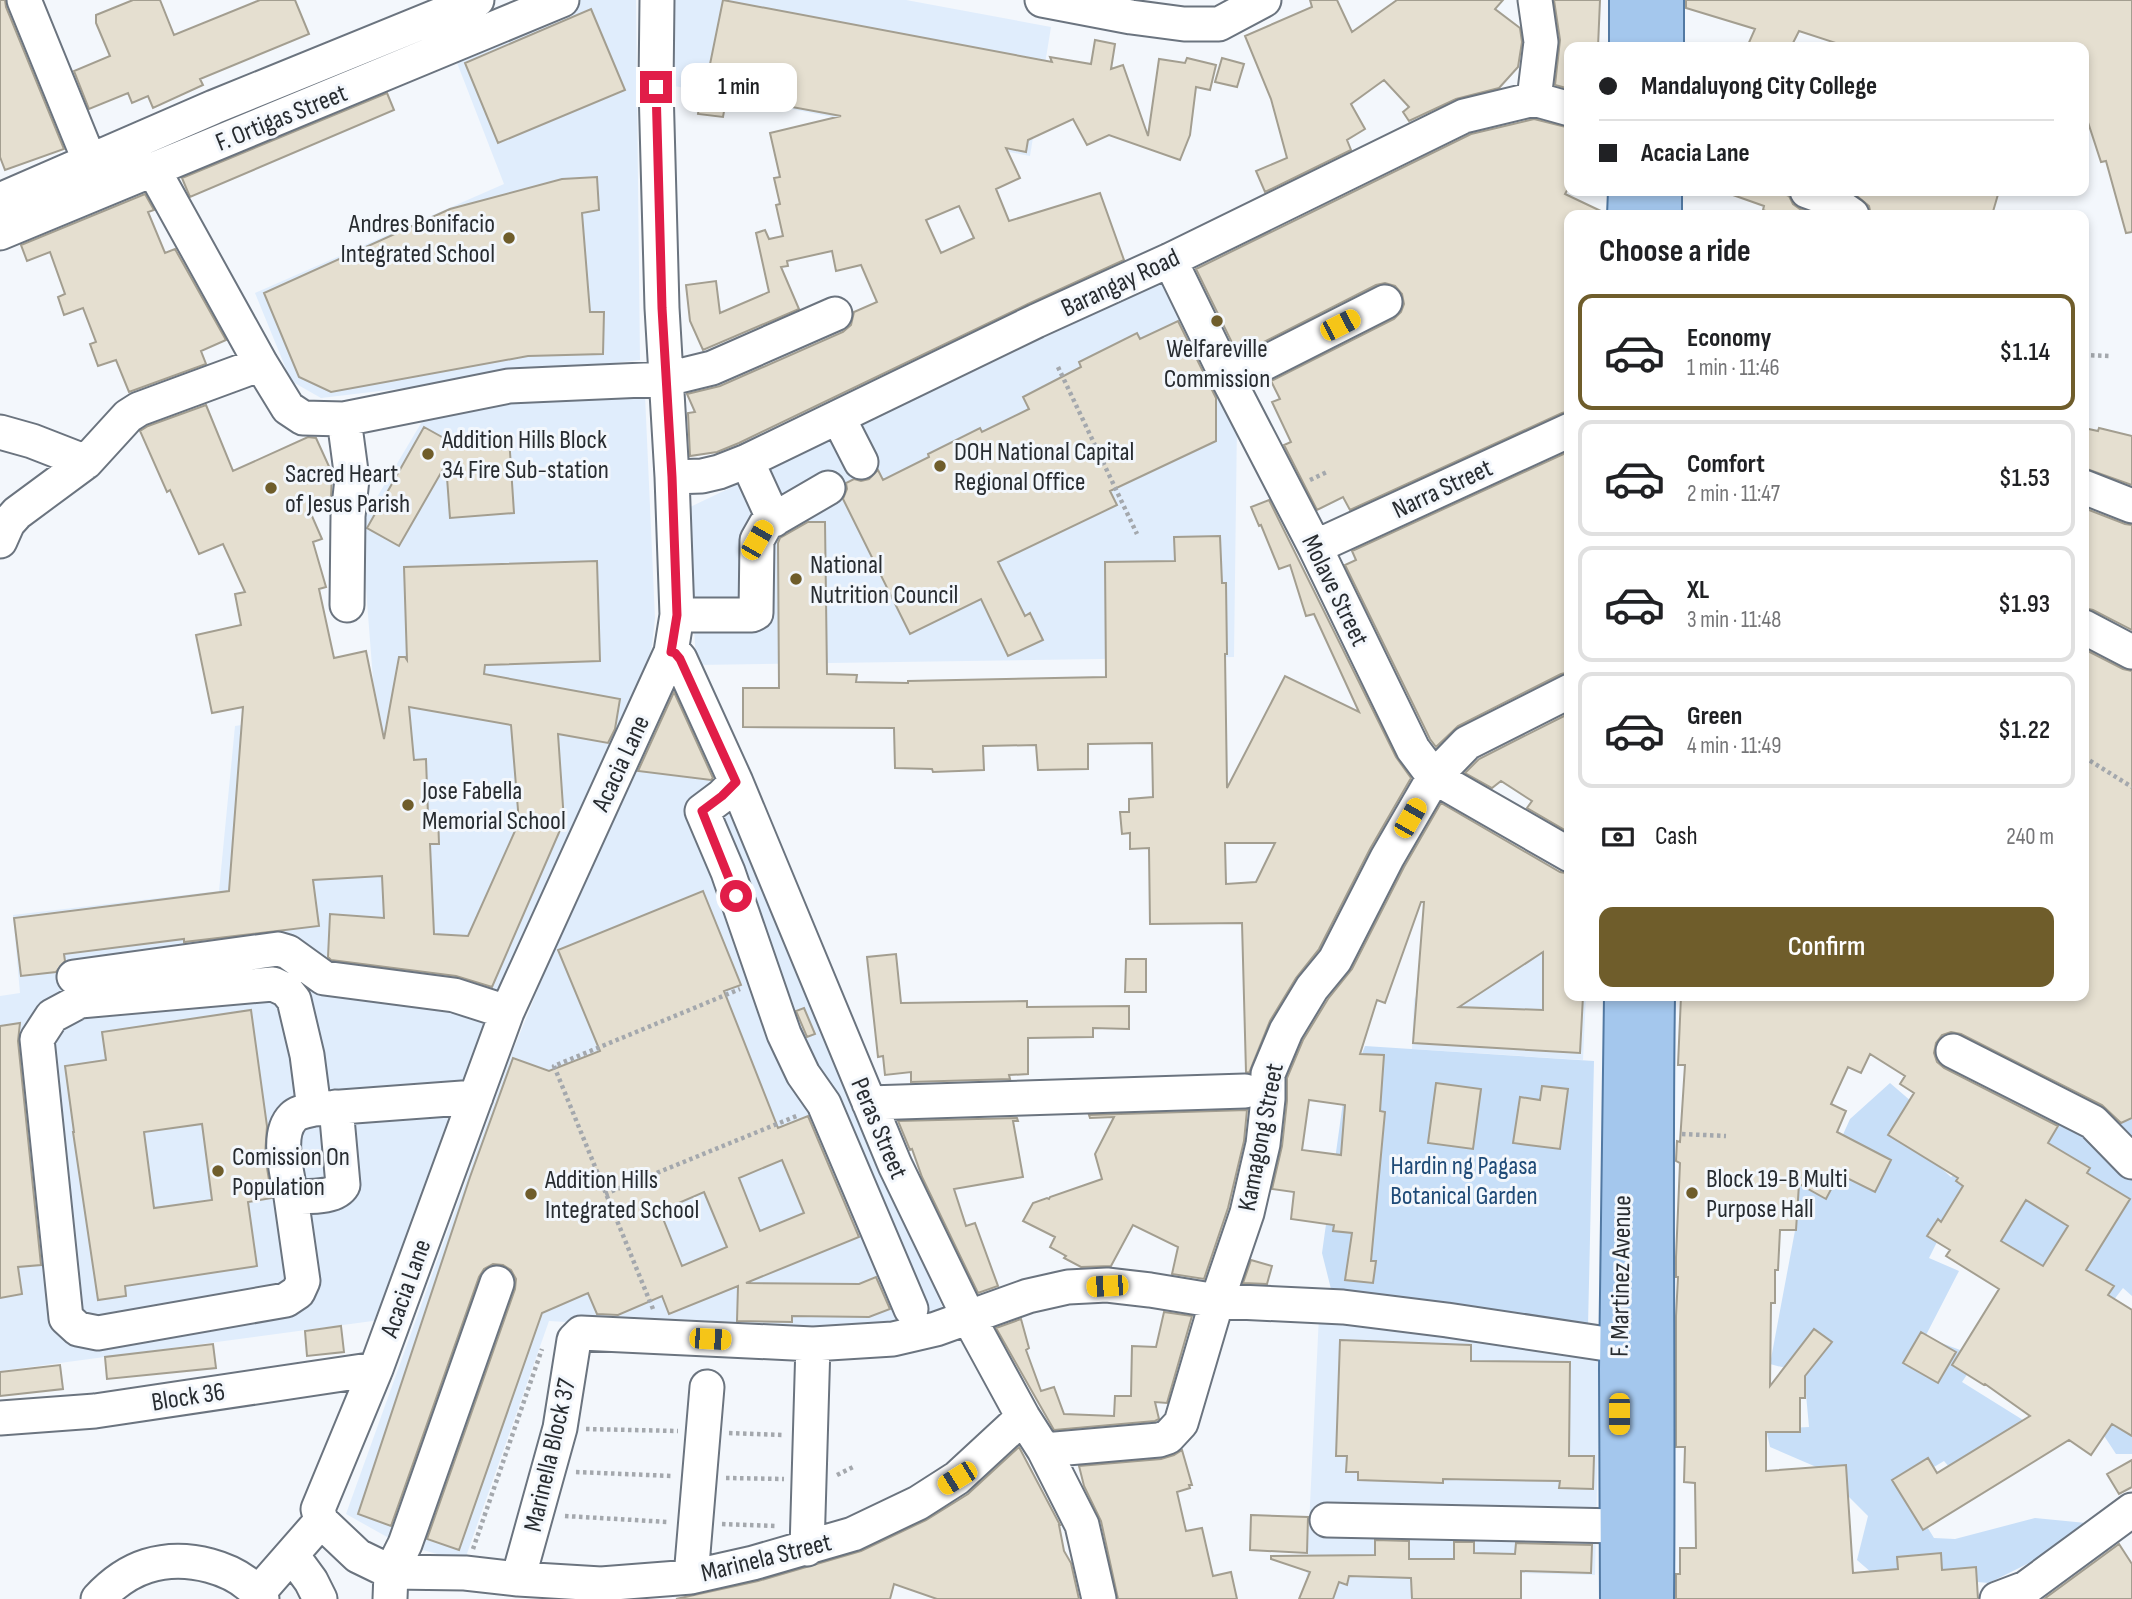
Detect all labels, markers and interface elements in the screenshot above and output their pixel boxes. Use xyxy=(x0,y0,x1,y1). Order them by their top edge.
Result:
callout: 1 min xyxy=(680,62,796,112)
route end xyxy=(640,71,672,103)
text: Mandaluyong City College xyxy=(1641,71,1877,102)
text: 1 min xyxy=(718,73,760,101)
street label: F. Ortigas Street xyxy=(211,78,352,159)
text: Acacia Lane xyxy=(1641,138,1750,169)
place label: Andres Bonifacio Integrated School xyxy=(341,209,495,270)
marker: Andres Bonifacio Integrated School xyxy=(501,230,517,246)
text: Choose a ride xyxy=(1599,232,1751,271)
street label: Barangay Road xyxy=(1056,242,1185,324)
car xyxy=(1317,306,1364,344)
marker: Welfareville Commission xyxy=(1209,313,1225,329)
icon: car xyxy=(1603,321,1666,384)
text: Economy xyxy=(1687,323,1771,354)
place label: Welfareville Commission xyxy=(1164,334,1270,395)
text: $1.14 xyxy=(1999,337,2050,368)
text: 1 min · 11:46 xyxy=(1687,354,1780,382)
place label: Addition Hills Block 34 Fire Sub-station xyxy=(441,425,609,486)
place label: DOH National Capital Regional Office xyxy=(954,437,1134,498)
marker: Addition Hills Block 34 Fire Sub-station xyxy=(420,446,436,462)
icon: car xyxy=(1603,447,1666,510)
text: Comfort xyxy=(1687,449,1765,480)
street label: Narra Street xyxy=(1388,453,1498,526)
marker: DOH National Capital Regional Office xyxy=(932,458,948,474)
place label: Sacred Heart of Jesus Parish xyxy=(285,459,410,520)
text: $1.53 xyxy=(1999,463,2050,494)
marker: Sacred Heart of Jesus Parish xyxy=(263,480,279,496)
text: 2 min · 11:47 xyxy=(1687,480,1780,508)
car xyxy=(738,517,777,563)
street label: Molave Street xyxy=(1294,530,1375,652)
place label: National Nutrition Council xyxy=(810,550,958,611)
marker: National Nutrition Council xyxy=(788,571,804,587)
icon: car xyxy=(1603,573,1666,636)
text: XL xyxy=(1687,575,1709,606)
text: $1.93 xyxy=(1998,589,2050,620)
text: 3 min · 11:48 xyxy=(1687,606,1781,634)
icon: car xyxy=(1603,699,1666,762)
text: Green xyxy=(1687,701,1742,732)
street label: Acacia Lane xyxy=(585,711,657,817)
text: $1.22 xyxy=(1998,715,2050,746)
text: 4 min · 11:49 xyxy=(1687,732,1781,760)
place label: Jose Fabella Memorial School xyxy=(421,776,566,837)
car xyxy=(1391,795,1430,841)
marker: Jose Fabella Memorial School xyxy=(400,797,416,813)
icon: cash xyxy=(1599,818,1637,856)
text: Cash xyxy=(1655,821,1698,852)
text: 240 m xyxy=(2006,823,2054,851)
route start xyxy=(720,880,752,912)
button: Confirm xyxy=(1599,907,2054,987)
street label: Kamagong Street xyxy=(1232,1061,1291,1214)
street label: Peras Street xyxy=(843,1073,914,1184)
place label: Comission On Population xyxy=(232,1142,350,1203)
park label: Hardin ng Pagasa Botanical Garden xyxy=(1390,1151,1538,1212)
marker: Comission On Population xyxy=(210,1163,226,1179)
place label: Block 19-B Multi Purpose Hall xyxy=(1706,1164,1847,1225)
place label: Addition Hills Integrated School xyxy=(544,1165,699,1226)
marker: Block 19-B Multi Purpose Hall xyxy=(1684,1185,1700,1201)
marker: Addition Hills Integrated School xyxy=(523,1186,539,1202)
street label: F. Martinez Avenue xyxy=(1605,1195,1638,1357)
street label: Acacia Lane xyxy=(374,1235,438,1343)
car xyxy=(1086,1274,1129,1298)
car xyxy=(689,1327,732,1351)
street label: Marinella Block 37 xyxy=(518,1375,583,1535)
street label: Block 36 xyxy=(149,1376,227,1419)
car xyxy=(1609,1393,1630,1435)
car xyxy=(934,1458,981,1498)
street label: Marinela Street xyxy=(698,1527,835,1590)

